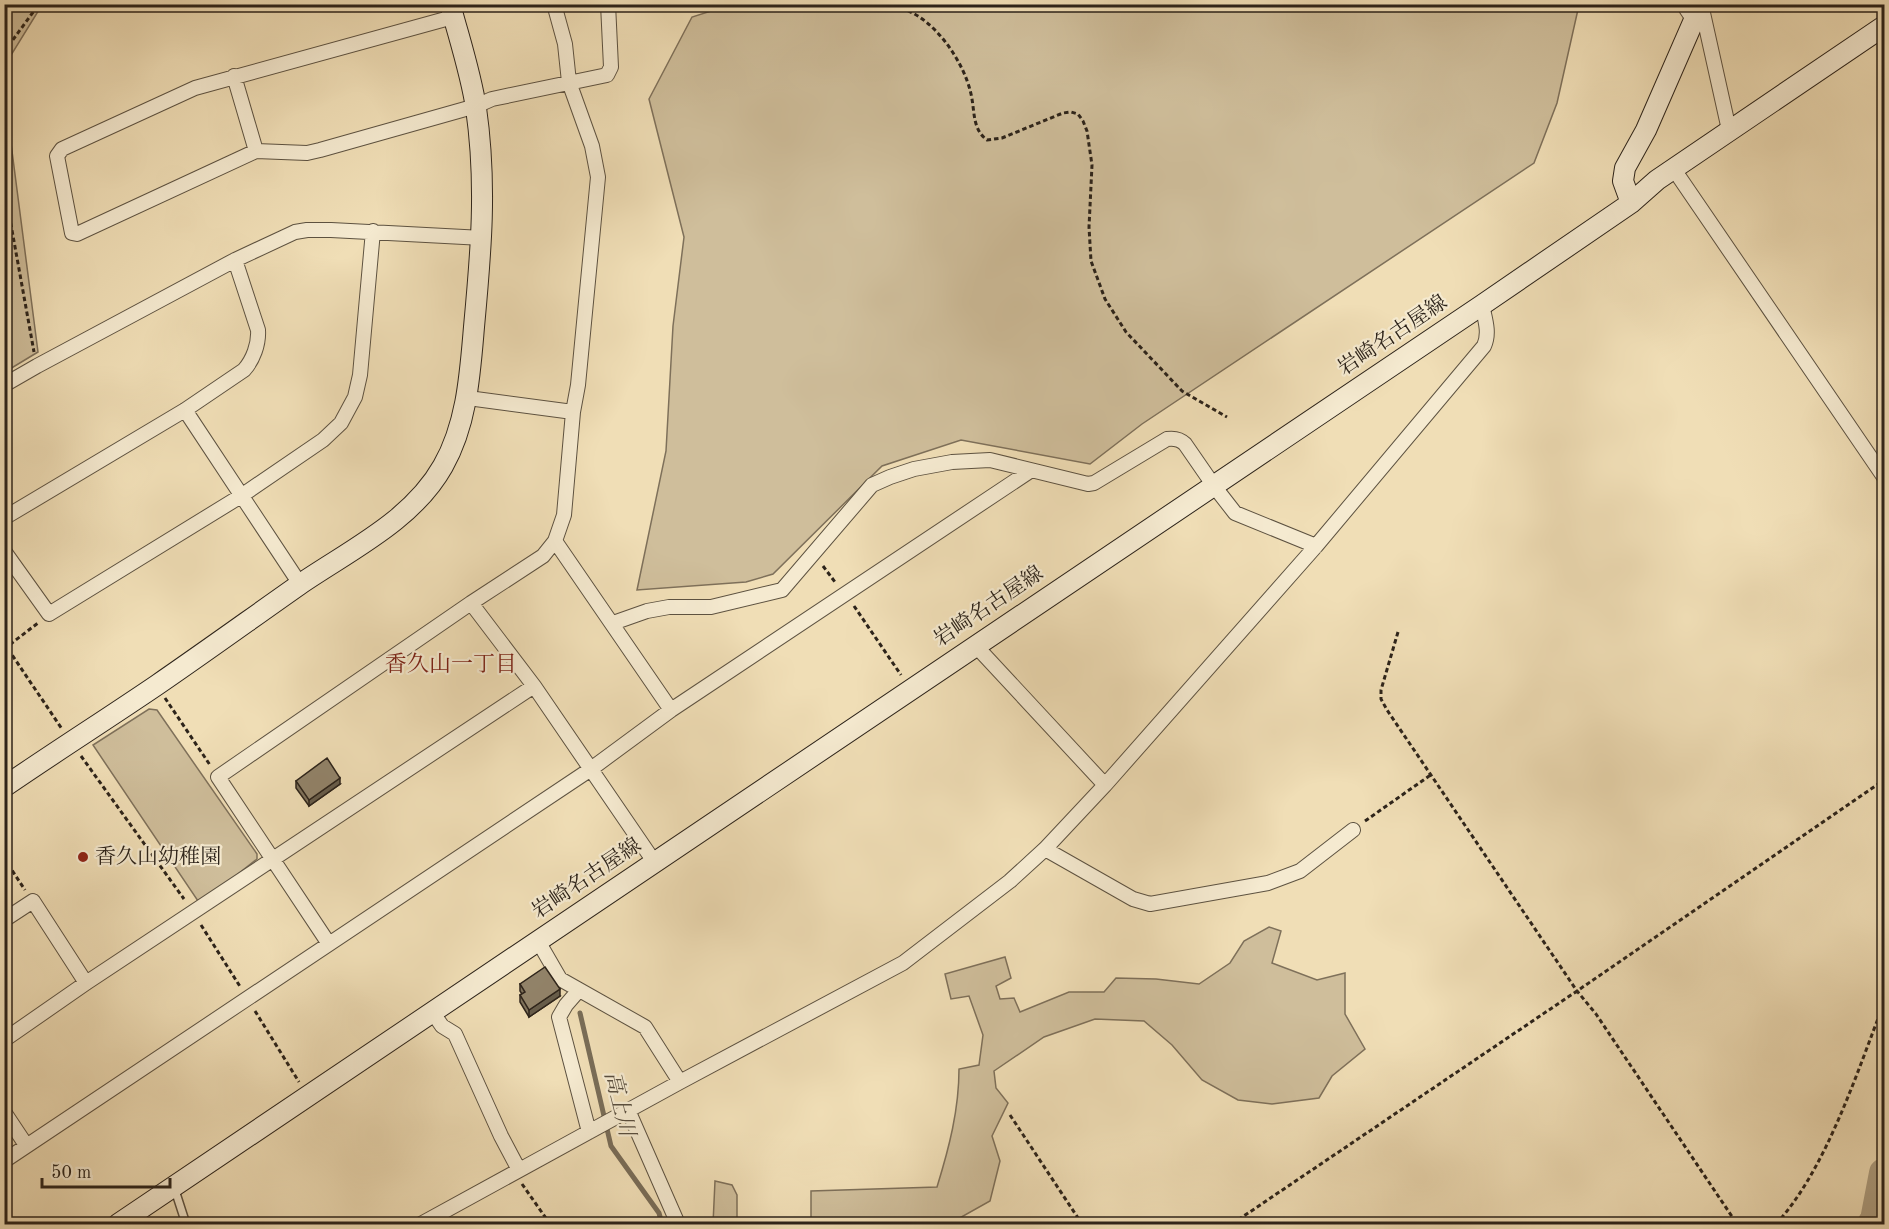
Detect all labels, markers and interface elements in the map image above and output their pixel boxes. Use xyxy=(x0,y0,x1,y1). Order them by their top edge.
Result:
street label: 岩崎名古屋線 xyxy=(1334,290,1451,380)
street label: 岩崎名古屋線 xyxy=(930,561,1047,651)
district label: 香久山一丁目 xyxy=(385,652,517,676)
street label: 岩崎名古屋線 xyxy=(528,833,645,923)
place label: 香久山幼稚園 xyxy=(95,845,221,868)
marker: 香久山幼稚園 xyxy=(76,850,90,864)
water label: 高上川 xyxy=(600,1069,640,1141)
scale bar xyxy=(42,1151,170,1189)
text: 50 m xyxy=(51,1164,91,1182)

